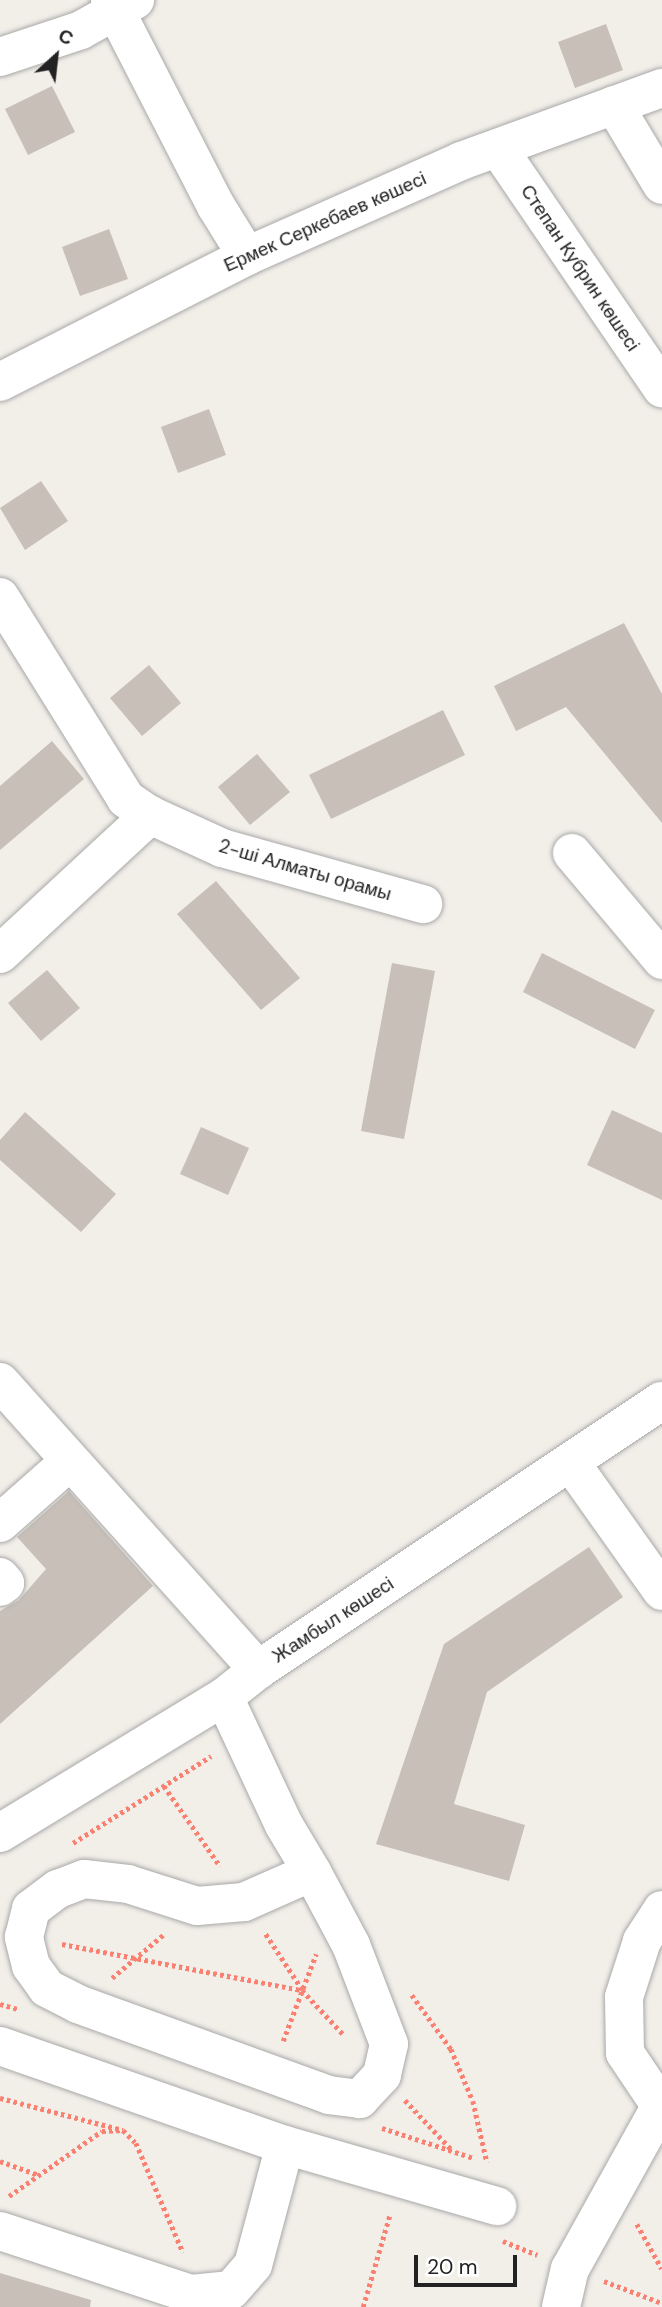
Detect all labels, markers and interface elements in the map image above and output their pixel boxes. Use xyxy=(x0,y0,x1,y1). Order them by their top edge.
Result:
north arrow xyxy=(21,21,91,91)
text: С xyxy=(54,23,78,51)
street label: Ермек Серкебаев көшесі xyxy=(220,167,430,277)
street label: Степан Кубрин көшесі xyxy=(516,180,644,356)
street label: 2-ші Алматы орамы xyxy=(216,834,394,906)
street label: Жамбыл көшесі xyxy=(268,1572,398,1668)
scale bar xyxy=(417,2240,520,2284)
text: 20 m xyxy=(427,2253,478,2281)

